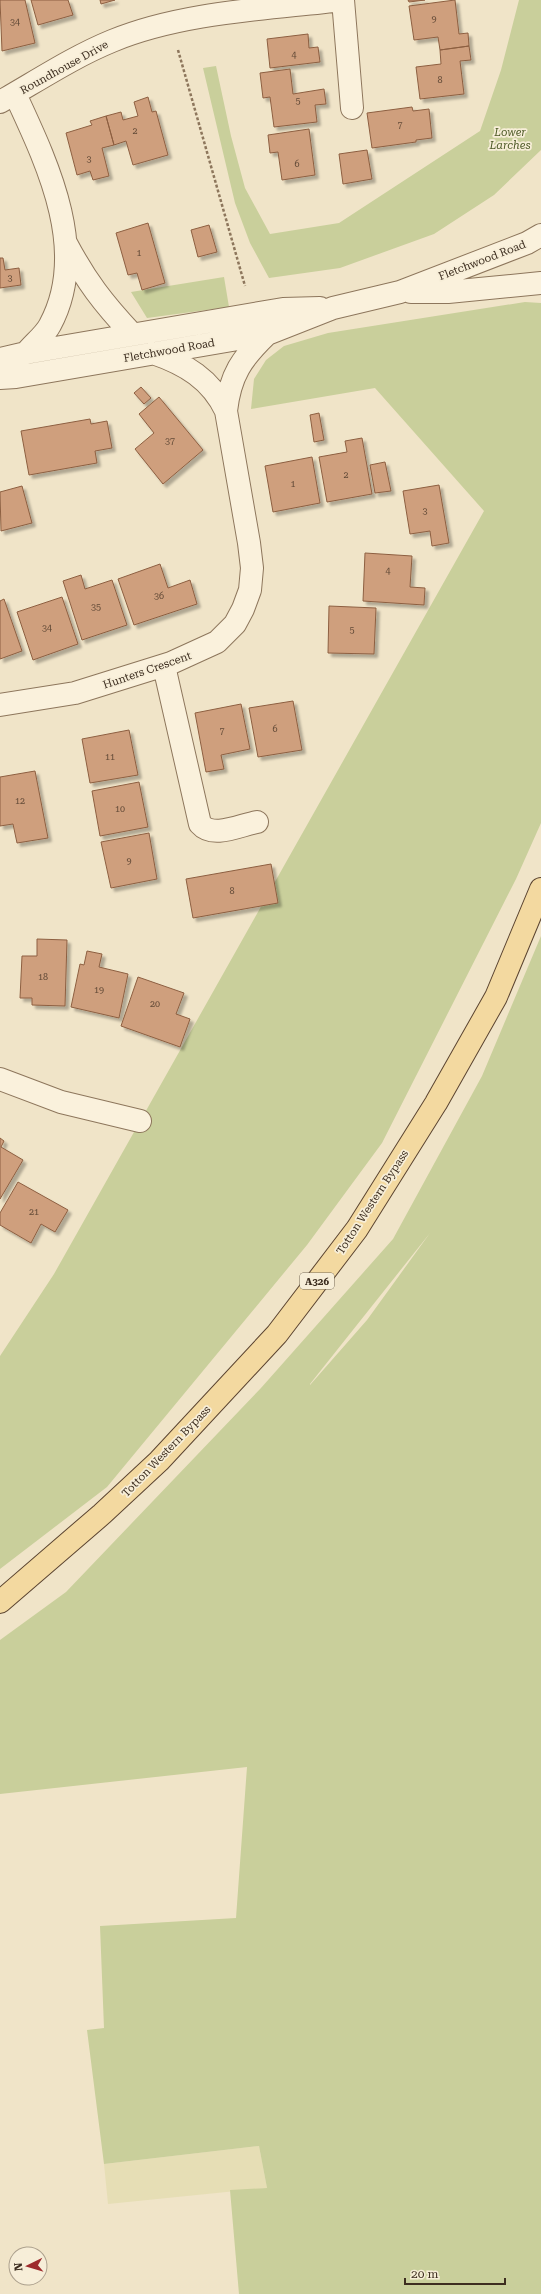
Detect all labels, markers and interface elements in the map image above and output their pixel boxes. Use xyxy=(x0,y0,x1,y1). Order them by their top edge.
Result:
house number: 9 xyxy=(431,14,437,24)
house number: 34 xyxy=(10,17,20,27)
street label: Roundhouse Drive xyxy=(18,38,111,97)
house number: 4 xyxy=(291,50,297,60)
house number: 8 xyxy=(437,75,443,85)
house number: 5 xyxy=(295,96,301,106)
house number: 7 xyxy=(397,120,403,130)
house number: 2 xyxy=(132,126,138,136)
park label: Lower Larches xyxy=(488,126,531,152)
house number: 3 xyxy=(86,154,92,164)
house number: 6 xyxy=(294,159,300,169)
street label: Fletchwood Road xyxy=(437,238,528,283)
house number: 1 xyxy=(136,248,142,258)
house number: 3 xyxy=(7,273,13,283)
street label: Fletchwood Road xyxy=(122,336,216,365)
house number: 37 xyxy=(165,436,175,446)
house number: 2 xyxy=(343,470,349,480)
house number: 1 xyxy=(290,479,296,489)
house number: 3 xyxy=(422,506,428,516)
house number: 4 xyxy=(385,566,391,576)
house number: 36 xyxy=(154,591,164,601)
house number: 35 xyxy=(91,602,101,612)
house number: 34 xyxy=(42,623,52,633)
house number: 5 xyxy=(349,625,355,635)
street label: Hunters Crescent xyxy=(101,649,193,692)
house number: 6 xyxy=(272,724,278,734)
house number: 7 xyxy=(219,726,225,736)
house number: 11 xyxy=(105,752,115,762)
house number: 12 xyxy=(15,796,25,806)
house number: 10 xyxy=(115,804,125,814)
house number: 9 xyxy=(126,856,132,866)
house number: 8 xyxy=(229,886,235,896)
house number: 18 xyxy=(38,972,48,982)
house number: 19 xyxy=(94,985,104,995)
house number: 20 xyxy=(150,999,160,1009)
street label: Totton Western Bypass xyxy=(334,1148,411,1257)
house number: 21 xyxy=(29,1207,39,1217)
road number: A326 xyxy=(300,1273,334,1289)
street label: Totton Western Bypass xyxy=(119,1403,213,1500)
north arrow xyxy=(8,2246,48,2286)
scale bar xyxy=(405,2260,505,2286)
text: N xyxy=(12,2262,25,2272)
text: 20 m xyxy=(411,2267,438,2281)

